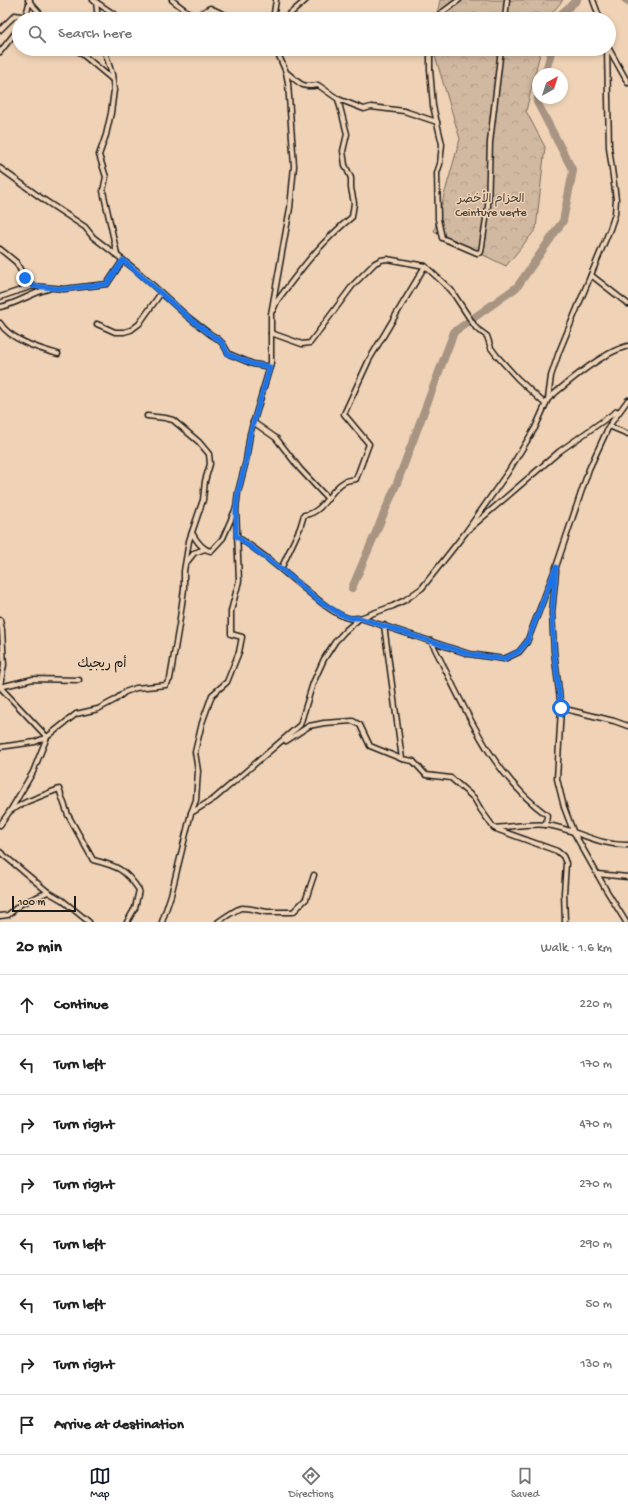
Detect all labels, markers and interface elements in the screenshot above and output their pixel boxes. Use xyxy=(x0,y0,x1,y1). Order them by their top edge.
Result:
search box xyxy=(12,12,616,56)
icon: search xyxy=(26,23,48,45)
text: Search here xyxy=(58,25,132,43)
north arrow xyxy=(532,68,568,104)
park label: الحزام الأخضر Ceinture verte xyxy=(455,190,528,221)
route end xyxy=(16,269,34,287)
district label: أم ريجيك xyxy=(77,655,127,673)
route start xyxy=(552,699,570,717)
scale bar xyxy=(12,894,76,913)
text: 100 m xyxy=(18,897,45,909)
text: 20 min xyxy=(16,938,62,958)
text: Walk · 1.6 km xyxy=(541,941,612,956)
icon: ahead xyxy=(16,994,38,1016)
text: Continue xyxy=(54,996,108,1014)
text: 220 m xyxy=(580,997,612,1012)
icon: left xyxy=(16,1054,38,1076)
text: Turn left xyxy=(54,1056,105,1074)
text: 170 m xyxy=(580,1057,612,1072)
icon: right xyxy=(16,1114,38,1136)
text: Turn right xyxy=(54,1116,114,1134)
text: 470 m xyxy=(579,1117,612,1132)
icon: right xyxy=(16,1174,38,1196)
text: Turn right xyxy=(54,1176,114,1194)
text: 270 m xyxy=(579,1177,612,1192)
icon: left xyxy=(16,1234,38,1256)
text: Turn left xyxy=(54,1236,105,1254)
text: 290 m xyxy=(579,1237,612,1252)
icon: left xyxy=(16,1294,38,1316)
text: Turn left xyxy=(54,1296,105,1314)
text: 50 m xyxy=(585,1297,612,1312)
icon: right xyxy=(16,1354,38,1376)
text: Turn right xyxy=(54,1356,114,1374)
text: 130 m xyxy=(580,1357,612,1372)
icon: arrive xyxy=(16,1414,38,1436)
text: Arrive at destination xyxy=(54,1416,184,1434)
tab: Map xyxy=(89,1465,111,1501)
tab: Directions xyxy=(289,1465,333,1501)
tab: Saved xyxy=(511,1465,539,1501)

